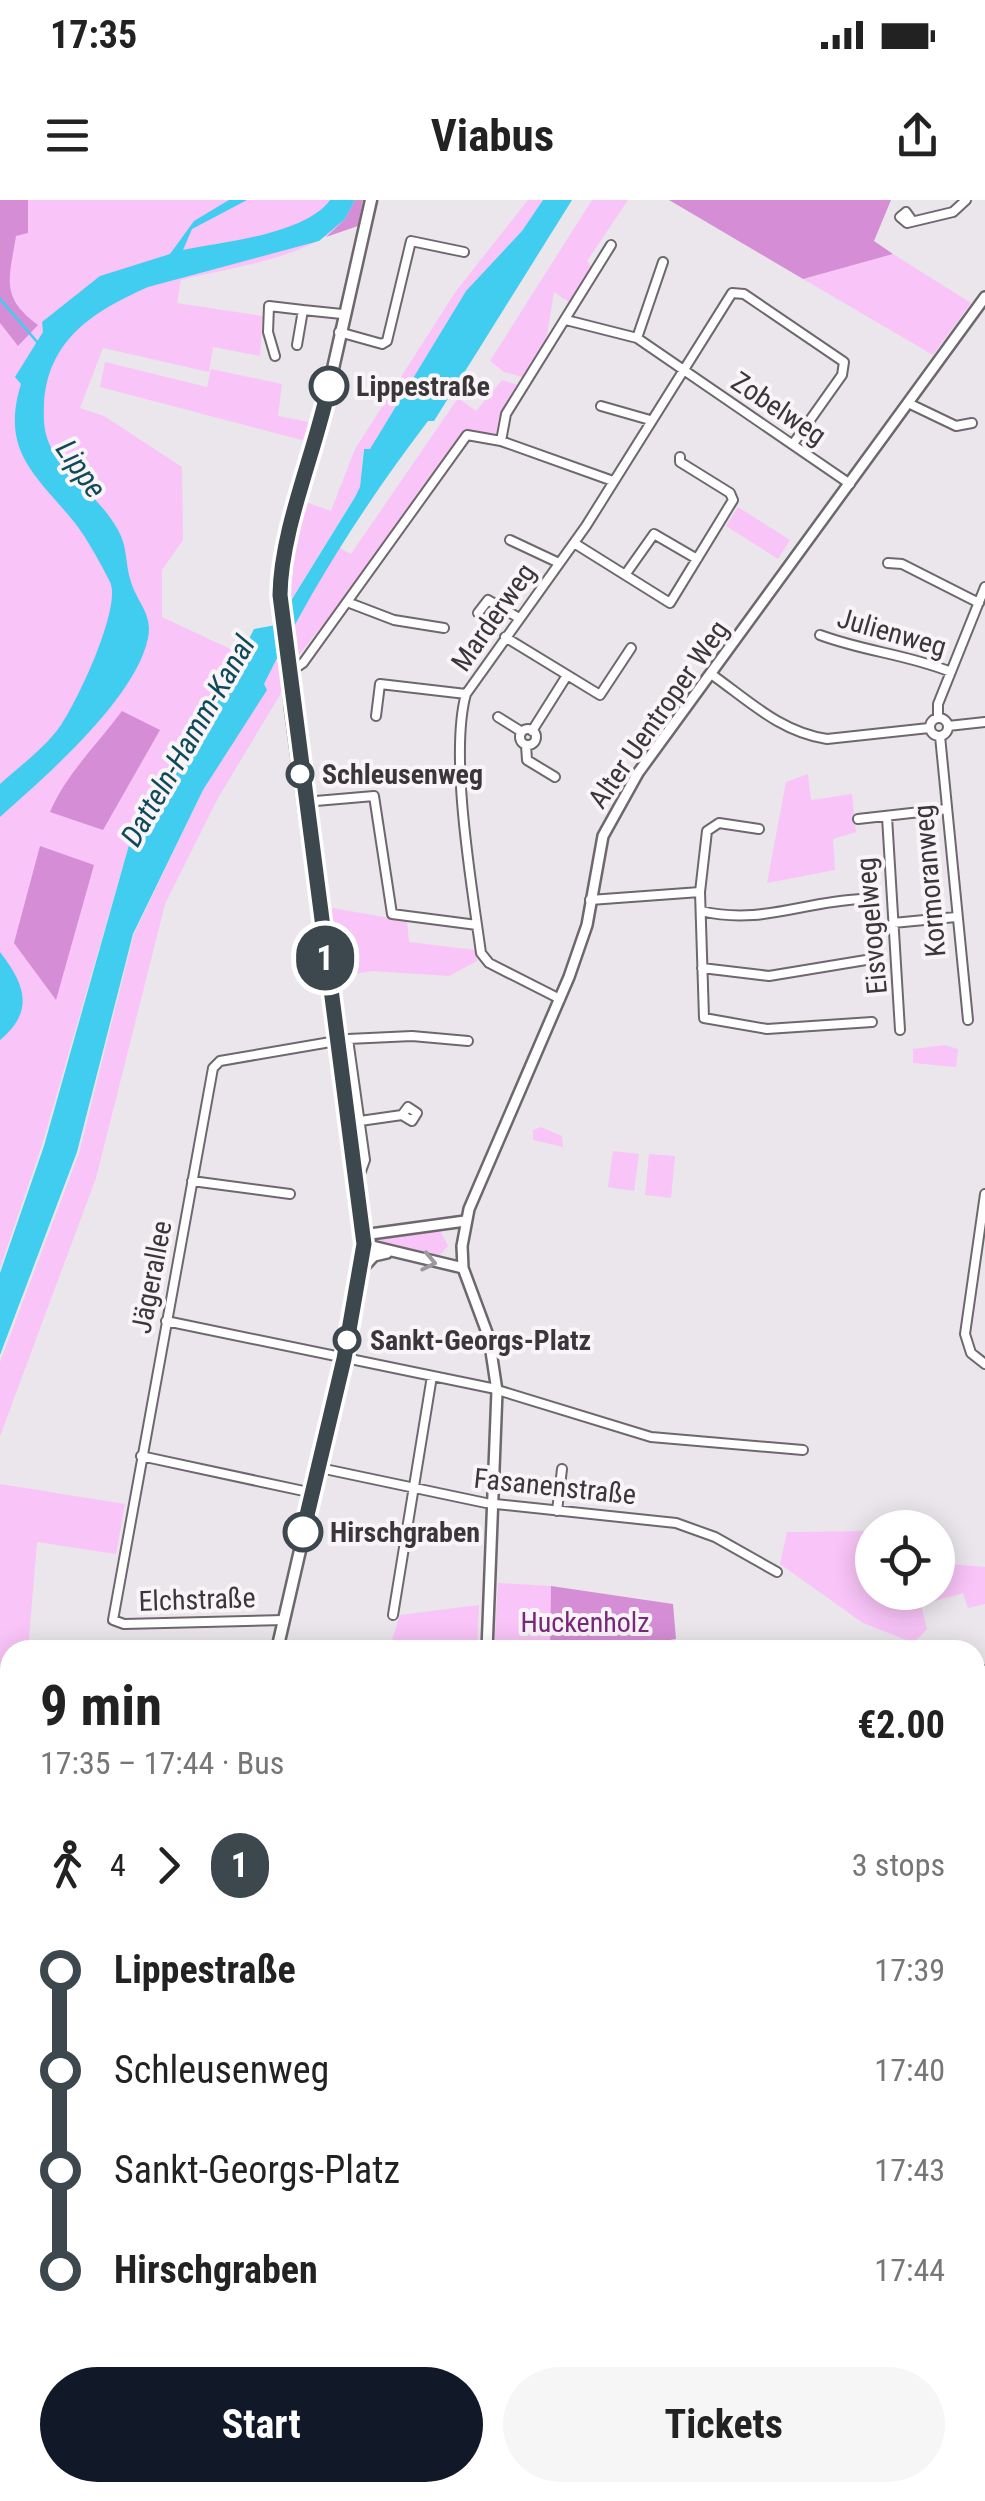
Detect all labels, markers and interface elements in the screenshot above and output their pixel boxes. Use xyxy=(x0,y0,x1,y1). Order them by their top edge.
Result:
text: 17:35 xyxy=(50,13,137,57)
icon: menu xyxy=(40,108,95,163)
icon: share xyxy=(890,108,945,163)
text: Viabus xyxy=(431,109,554,162)
street label: Zobelweg xyxy=(725,365,832,452)
marker: Lippestraße xyxy=(310,367,348,405)
place label: Lippestraße xyxy=(356,370,490,403)
water label: Lippe xyxy=(49,433,114,505)
street label: Marderweg xyxy=(444,557,542,677)
street label: Julienweg xyxy=(834,601,950,664)
street label: Alter Uentroper Weg xyxy=(581,614,736,815)
water label: Datteln-Hamm-Kanal xyxy=(113,629,262,852)
place label: Schleusenweg xyxy=(322,758,483,791)
marker: Schleusenweg xyxy=(287,761,313,787)
street label: Kormoranweg xyxy=(906,803,953,958)
street label: Eisvogelweg xyxy=(849,856,894,996)
line badge: 1 xyxy=(292,926,358,990)
text: 1 xyxy=(316,938,334,979)
street label: Jägerallee xyxy=(124,1218,179,1336)
one-way arrow xyxy=(420,1250,437,1271)
place label: Sankt-Georgs-Platz xyxy=(370,1324,591,1357)
marker: Sankt-Georgs-Platz xyxy=(334,1327,360,1353)
street label: Fasanenstraße xyxy=(472,1462,638,1511)
map controls xyxy=(855,1510,955,1610)
button: locate xyxy=(855,1510,955,1610)
marker: Hirschgraben xyxy=(284,1513,322,1551)
place label: Hirschgraben xyxy=(330,1516,480,1549)
street label: Elchstraße xyxy=(138,1581,256,1618)
park label: Huckenholz xyxy=(520,1606,650,1639)
text: 9 min xyxy=(40,1674,162,1738)
text: €2.00 xyxy=(857,1703,945,1747)
text: 17:35 – 17:44 · Bus xyxy=(40,1744,284,1782)
icon: walk xyxy=(40,1838,95,1893)
icon: forward xyxy=(141,1838,196,1893)
text: 1 xyxy=(231,1845,249,1886)
text: 4 xyxy=(110,1846,126,1884)
text: 3 stops xyxy=(852,1846,945,1884)
text: Lippestraße xyxy=(114,1948,296,1992)
text: 17:39 xyxy=(874,1951,945,1989)
text: Schleusenweg xyxy=(114,2048,329,2092)
text: 17:40 xyxy=(874,2051,945,2089)
text: Sankt-Georgs-Platz xyxy=(114,2148,400,2192)
text: 17:43 xyxy=(874,2151,945,2189)
text: Hirschgraben xyxy=(114,2248,318,2292)
text: 17:44 xyxy=(874,2251,945,2289)
button: Start xyxy=(40,2367,483,2482)
button: Tickets xyxy=(503,2367,945,2482)

